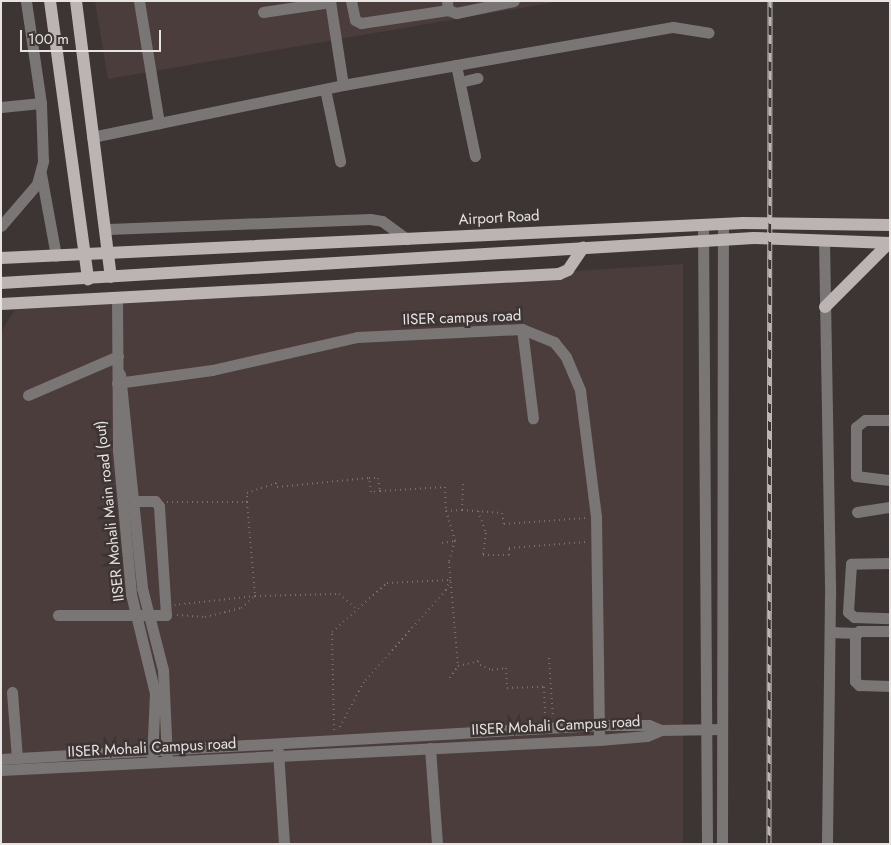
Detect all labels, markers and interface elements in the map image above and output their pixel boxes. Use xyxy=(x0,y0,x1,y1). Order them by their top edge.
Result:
scale bar xyxy=(22,20,164,52)
text: 100 m xyxy=(28,28,69,50)
street label: Airport Road xyxy=(458,207,540,229)
street label: IISER campus road xyxy=(402,307,522,329)
street label: IISER Mohali Main road (out) xyxy=(92,420,128,602)
street label: IISER Mohali Campus road xyxy=(471,713,641,739)
street label: IISER Mohali Campus road xyxy=(67,735,237,761)

